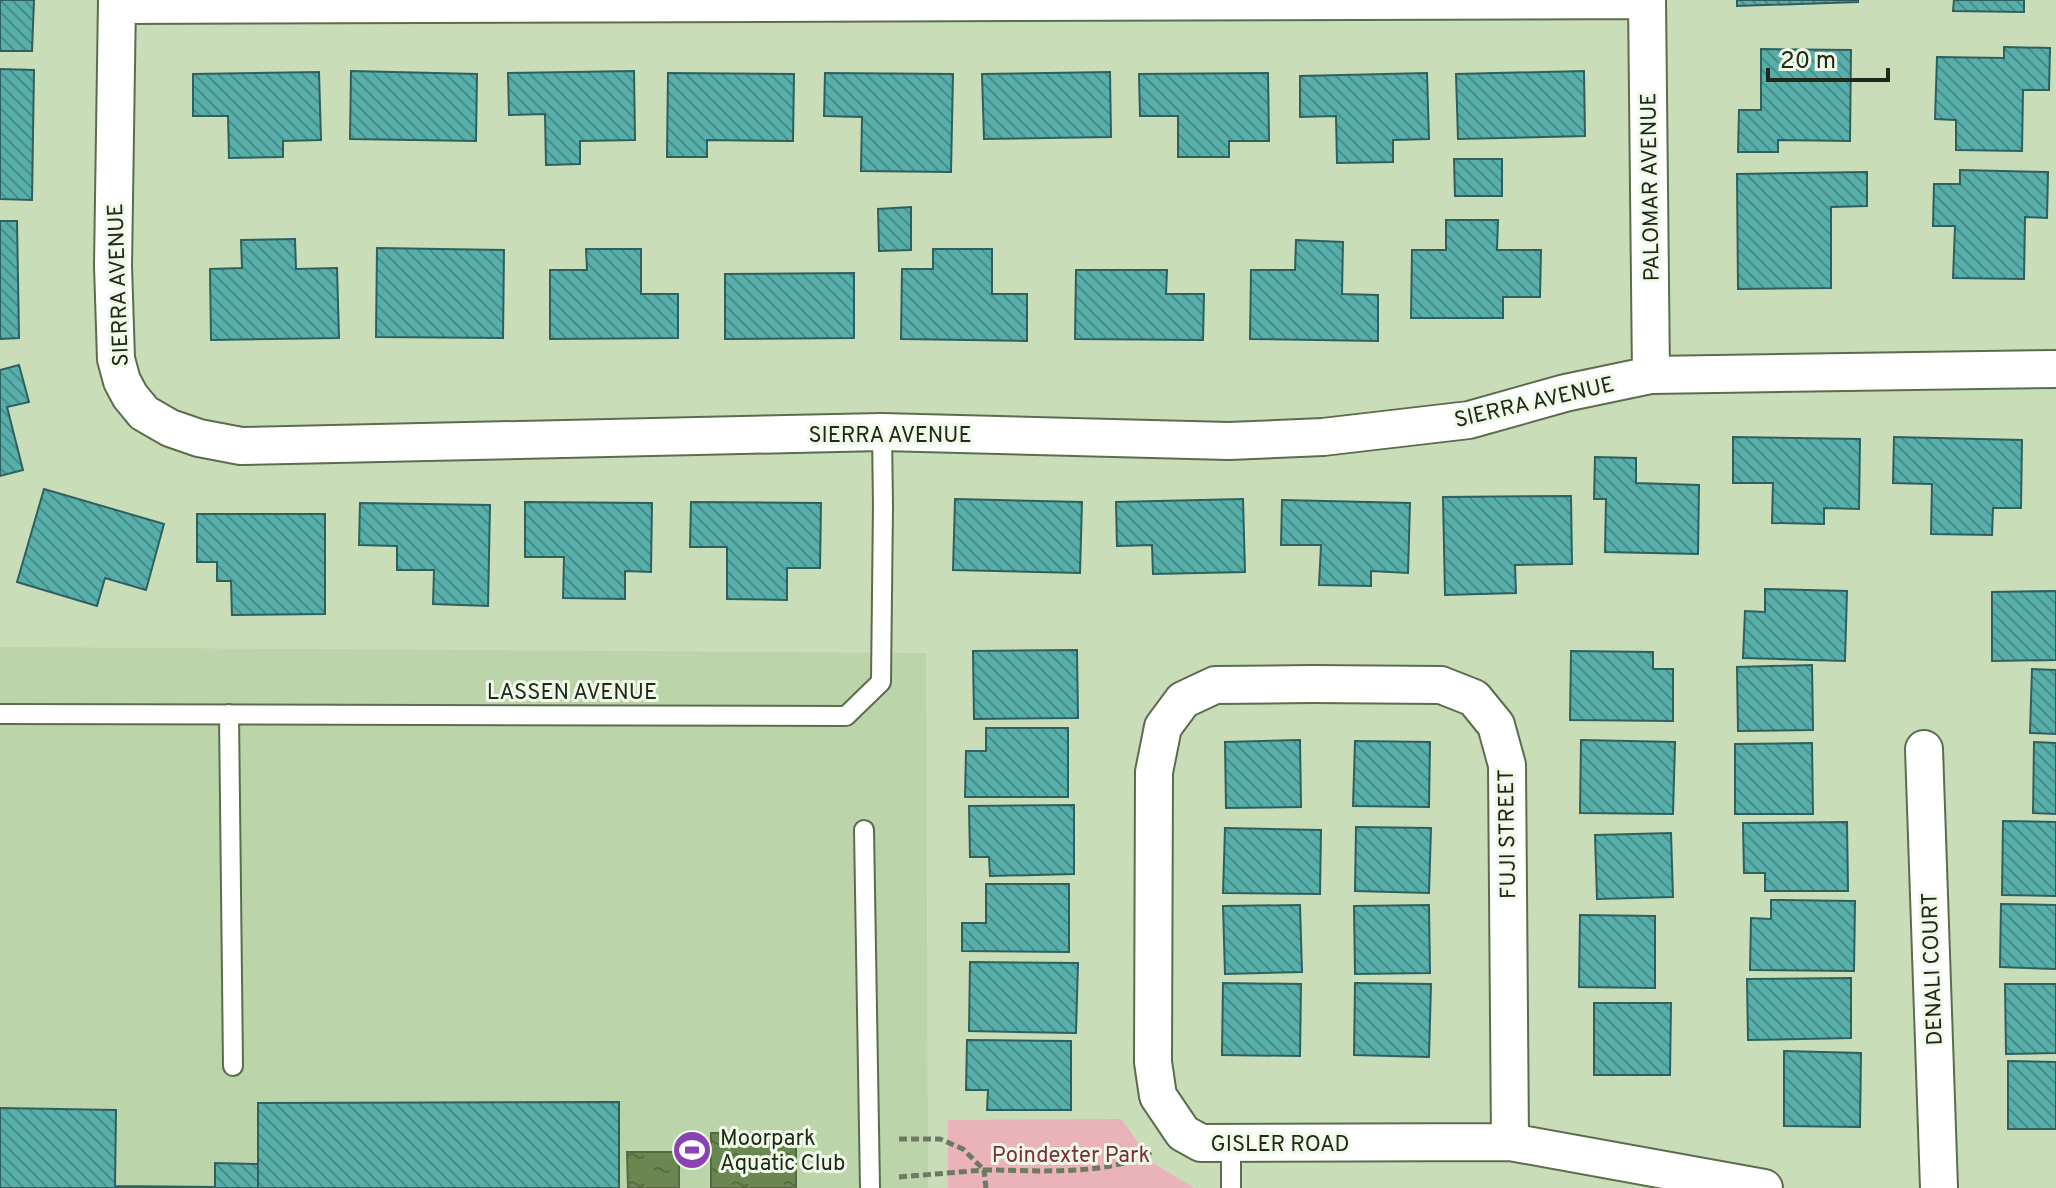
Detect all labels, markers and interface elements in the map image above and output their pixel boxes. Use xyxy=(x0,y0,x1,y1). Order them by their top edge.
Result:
scale bar xyxy=(1768,32,1888,82)
text: 20 m xyxy=(1780,47,1836,77)
street label: PALOMAR AVENUE xyxy=(1636,92,1667,282)
street label: SIERRA AVENUE xyxy=(103,203,136,367)
street label: SIERRA AVENUE xyxy=(1452,372,1617,435)
street label: SIERRA AVENUE xyxy=(808,423,972,450)
street label: LASSEN AVENUE xyxy=(487,680,657,707)
street label: FUJI STREET xyxy=(1494,769,1523,899)
street label: DENALI COURT xyxy=(1917,892,1950,1046)
place label: Moorpark Aquatic Club xyxy=(720,1126,845,1178)
sports icon: Moorpark Aquatic Club xyxy=(671,1129,713,1171)
street label: GISLER ROAD xyxy=(1211,1132,1349,1159)
park label: Poindexter Park xyxy=(992,1143,1150,1170)

